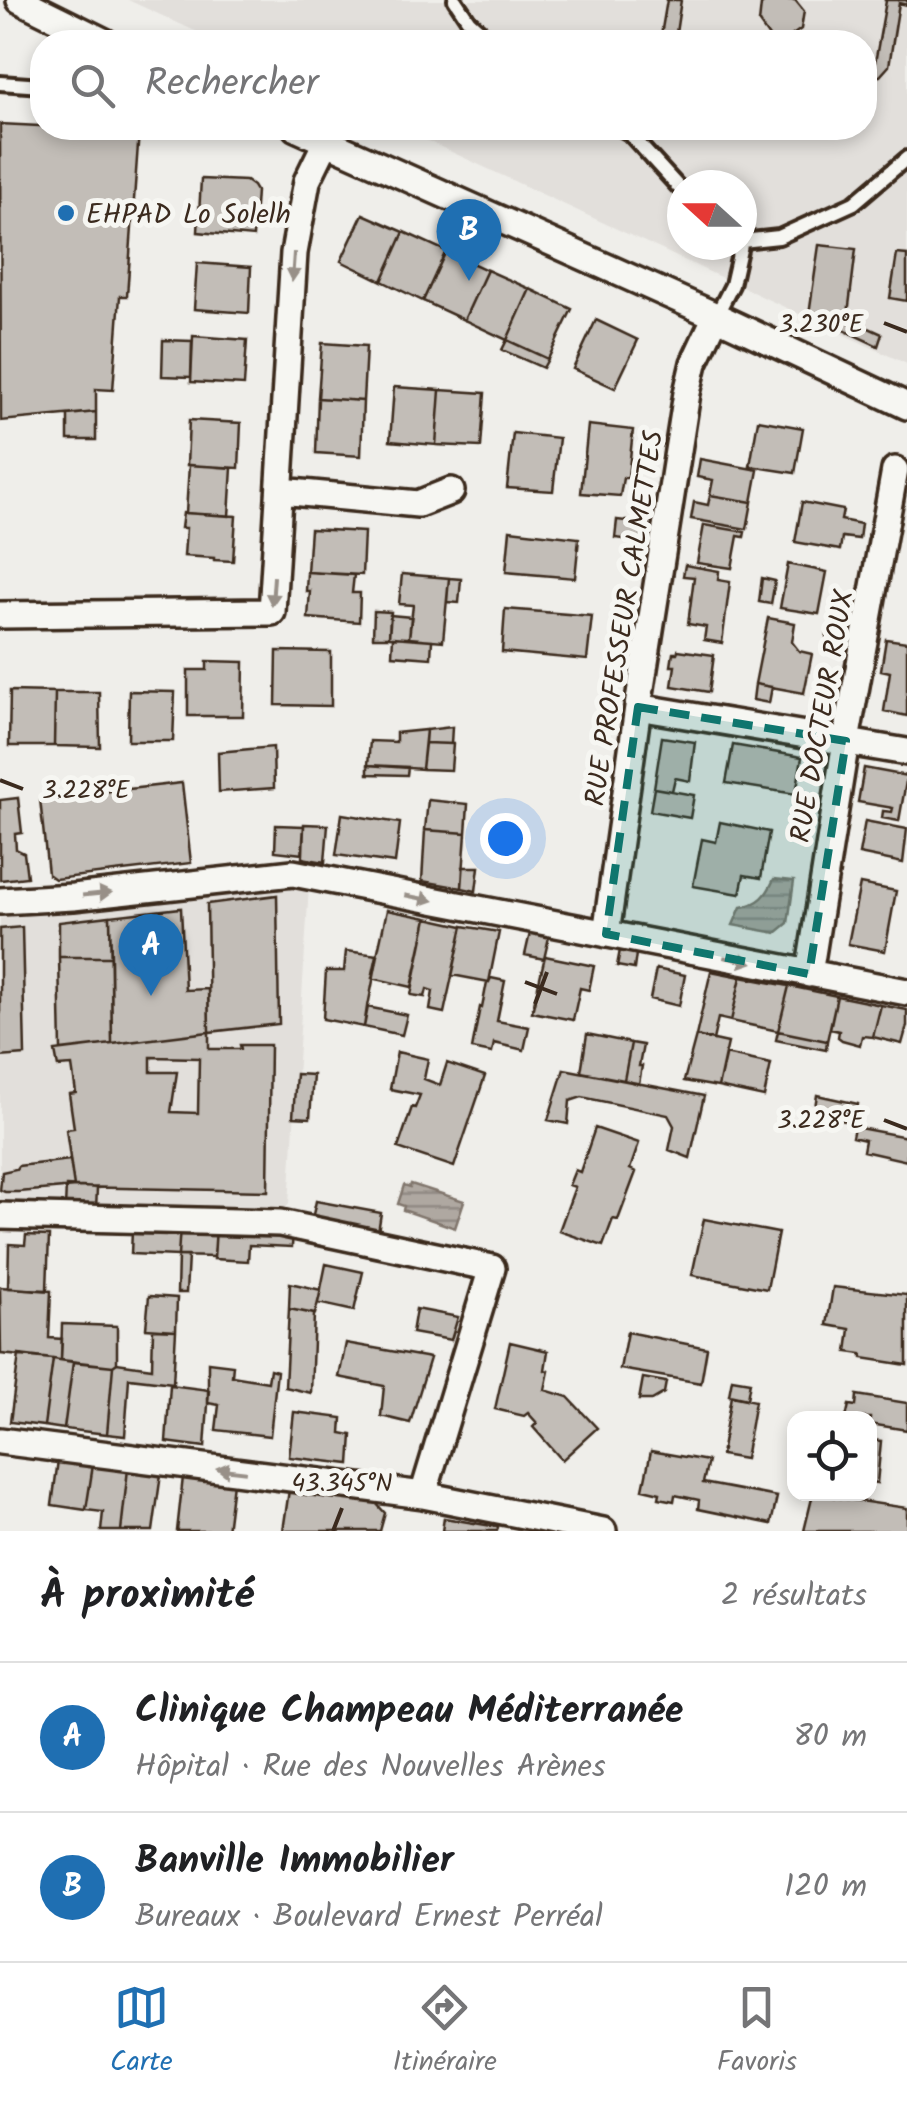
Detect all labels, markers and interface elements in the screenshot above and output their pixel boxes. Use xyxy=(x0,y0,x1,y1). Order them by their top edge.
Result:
search box xyxy=(30,30,877,140)
text: Rechercher xyxy=(145,55,318,115)
icon: search xyxy=(65,58,120,113)
north arrow xyxy=(667,170,757,260)
place label: EHPAD Lo Solelh xyxy=(86,193,291,238)
pin: B xyxy=(436,198,502,281)
marker: EHPAD Lo Solelh xyxy=(55,202,77,224)
one-way arrow xyxy=(285,251,301,283)
text: 3.230°E xyxy=(779,305,865,345)
street label: RUE PROFESSEUR CALMETTES xyxy=(574,427,677,809)
one-way arrow xyxy=(265,575,281,607)
street label: RUE DOCTEUR ROUX xyxy=(779,586,868,846)
text: 3.228°E xyxy=(42,771,131,811)
your location xyxy=(480,813,531,864)
one-way arrow xyxy=(82,886,114,902)
one-way arrow xyxy=(404,890,435,906)
pin: A xyxy=(118,914,184,996)
one-way arrow xyxy=(723,952,754,968)
text: 3.228°E xyxy=(777,1101,866,1141)
map controls xyxy=(787,1411,877,1501)
button: locate xyxy=(787,1411,877,1501)
one-way arrow xyxy=(214,1462,246,1478)
text: 43.345°N xyxy=(292,1464,392,1504)
text: À proximité xyxy=(40,1563,254,1630)
text: 2 résultats xyxy=(721,1571,867,1622)
text: Clinique Champeau Méditerranée xyxy=(135,1682,683,1742)
text: A xyxy=(62,1712,83,1763)
text: 80 m xyxy=(793,1712,867,1763)
text: Hôpital · Rue des Nouvelles Arènes xyxy=(135,1742,606,1793)
text: Banville Immobilier xyxy=(135,1832,453,1892)
text: B xyxy=(63,1862,82,1913)
text: 120 m xyxy=(784,1862,867,1913)
text: Bureaux · Boulevard Ernest Perréal xyxy=(135,1892,603,1943)
tab: Carte xyxy=(110,1980,173,2085)
tab: Itinéraire xyxy=(393,1980,497,2085)
tab: Favoris xyxy=(717,1980,797,2085)

